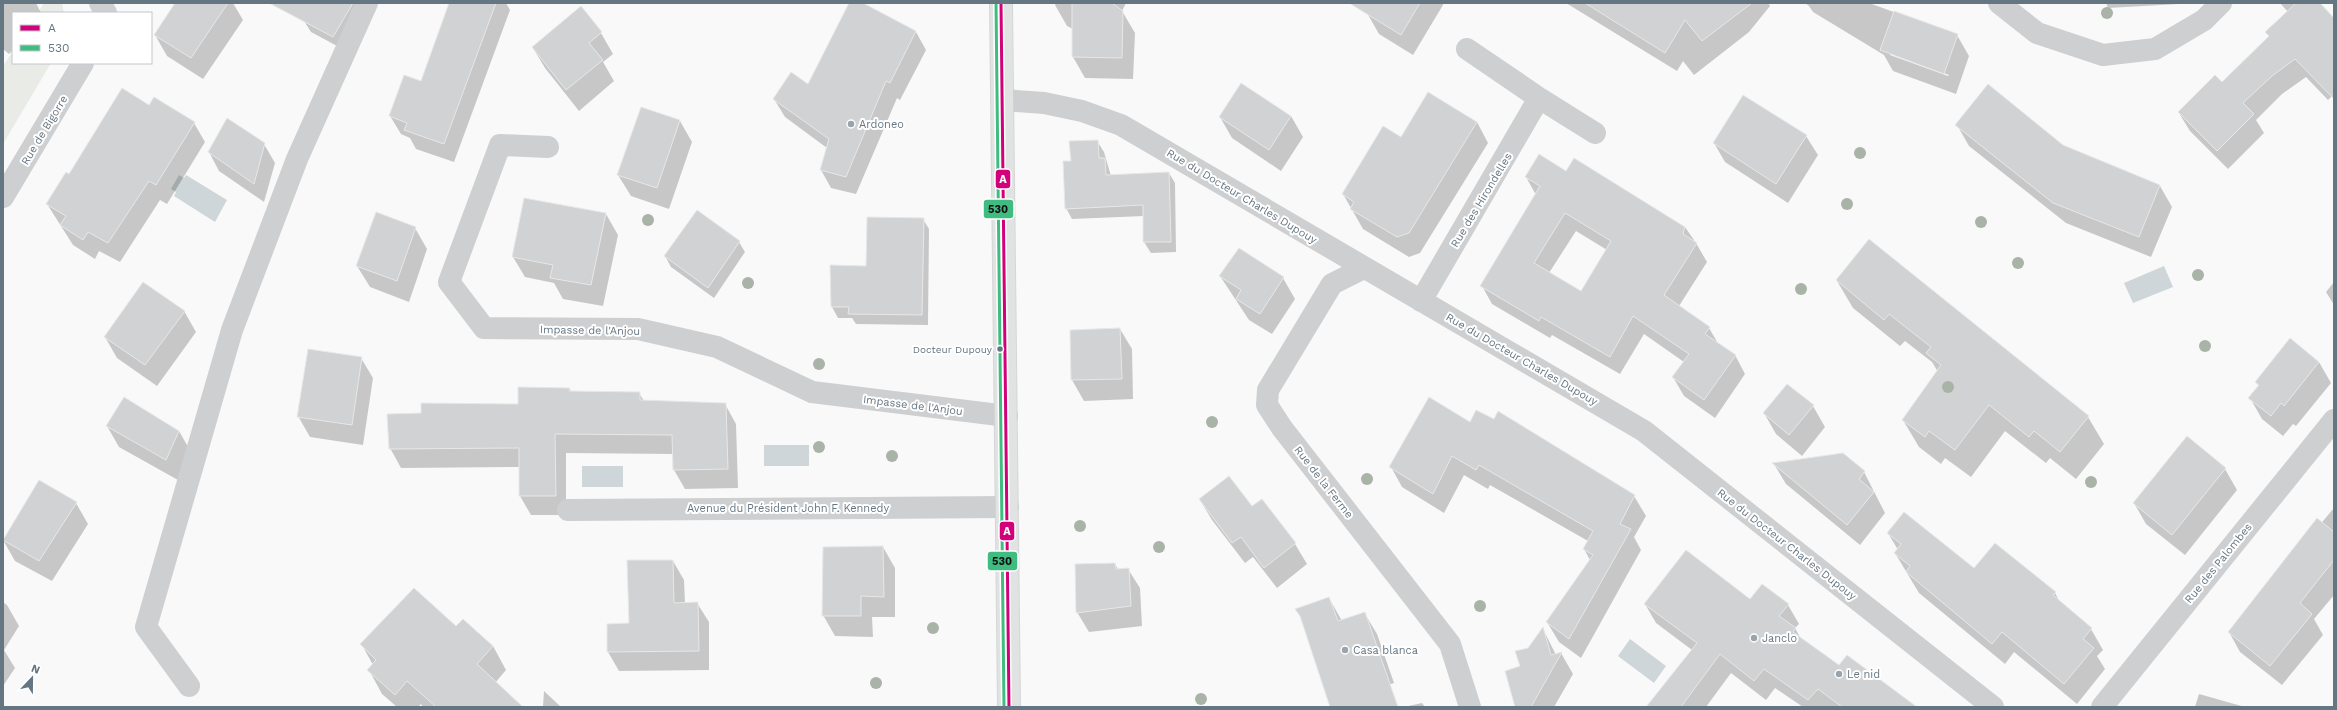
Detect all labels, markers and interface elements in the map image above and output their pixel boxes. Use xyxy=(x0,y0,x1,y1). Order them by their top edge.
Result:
legend xyxy=(12,12,152,64)
text: A xyxy=(48,21,56,35)
text: 530 xyxy=(48,41,69,55)
street label: Rue de Bigorre xyxy=(19,93,70,167)
place label: Ardoneo xyxy=(859,118,904,131)
marker: Ardoneo xyxy=(846,119,856,129)
street label: Rue du Docteur Charles Dupouy xyxy=(1164,146,1319,247)
street label: Rue des Hirondelles xyxy=(1448,151,1515,250)
line badge: A xyxy=(995,169,1011,189)
text: A xyxy=(999,173,1007,186)
line badge: 530 xyxy=(983,199,1014,219)
text: 530 xyxy=(988,203,1008,216)
street label: Rue du Docteur Charles Dupouy xyxy=(1444,311,1600,408)
street label: Impasse de l'Anjou xyxy=(540,323,640,338)
place label: Docteur Dupouy xyxy=(913,344,993,355)
marker: Docteur Dupouy xyxy=(995,344,1005,354)
street label: Impasse de l'Anjou xyxy=(862,393,964,418)
street label: Rue de la Ferme xyxy=(1291,444,1356,521)
street label: Rue du Docteur Charles Dupouy xyxy=(1715,486,1859,603)
street label: Avenue du Président John F. Kennedy xyxy=(687,502,889,515)
street label: Rue des Palombes xyxy=(2182,520,2255,606)
line badge: A xyxy=(999,521,1015,541)
text: A xyxy=(1003,525,1011,538)
line badge: 530 xyxy=(987,551,1018,571)
text: 530 xyxy=(992,555,1012,568)
place label: Janclo xyxy=(1762,632,1797,645)
marker: Janclo xyxy=(1749,633,1759,643)
place label: Casa blanca xyxy=(1353,644,1418,657)
marker: Casa blanca xyxy=(1340,645,1350,655)
north arrow xyxy=(12,658,52,698)
text: N xyxy=(29,662,42,677)
place label: Le nid xyxy=(1847,668,1880,681)
marker: Le nid xyxy=(1834,669,1844,679)

